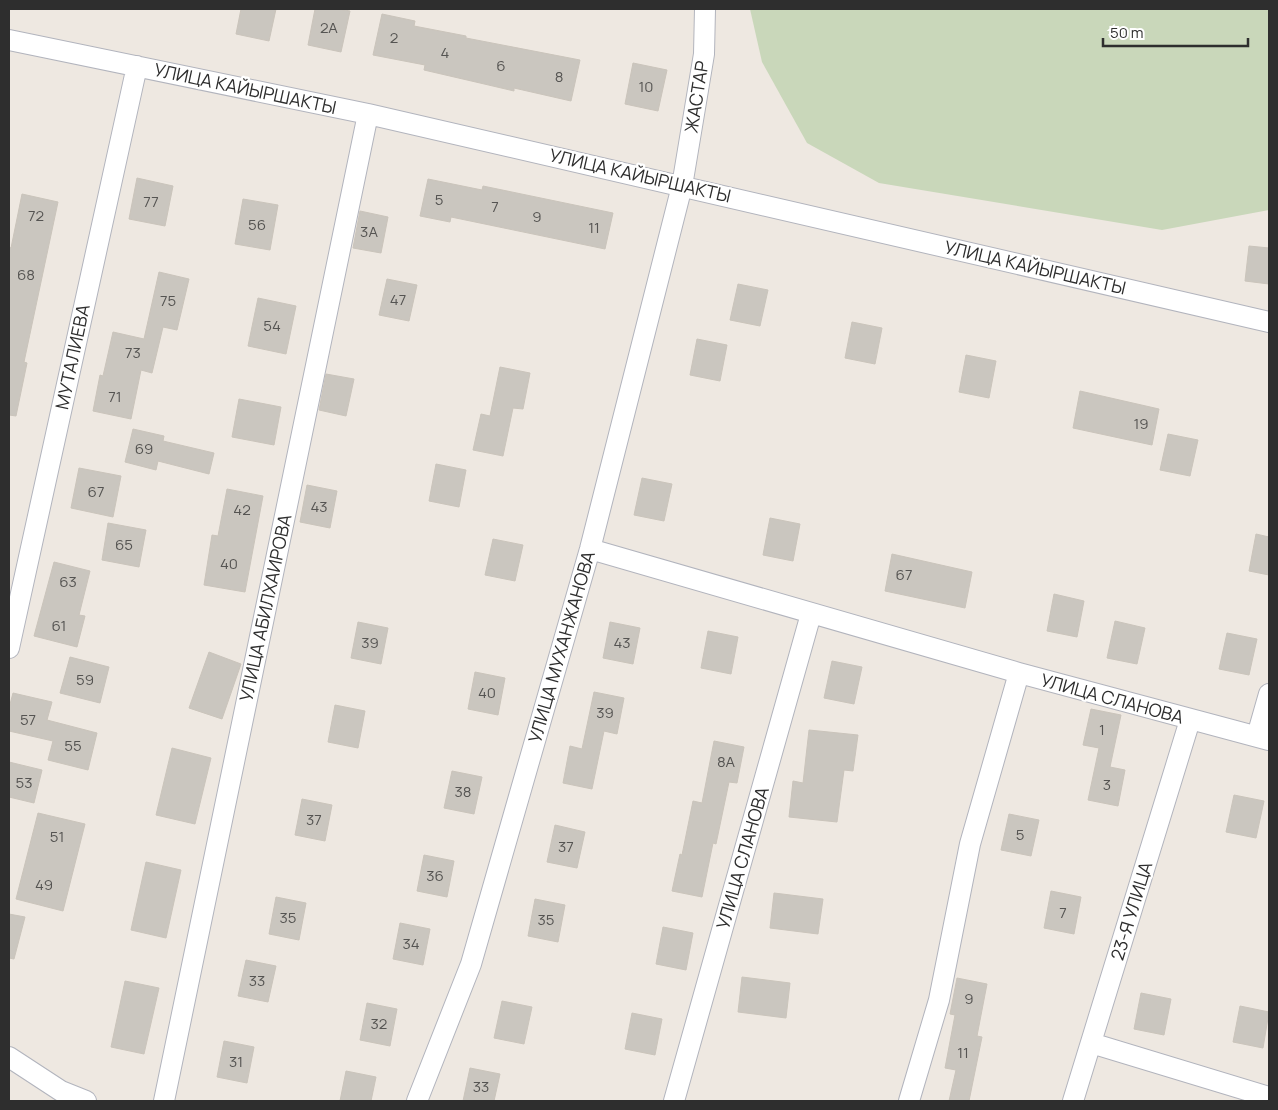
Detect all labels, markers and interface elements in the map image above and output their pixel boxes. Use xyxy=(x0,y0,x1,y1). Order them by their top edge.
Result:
scale bar xyxy=(1103,15,1248,47)
house number: 2А xyxy=(320,17,338,38)
text: 50 m xyxy=(1110,22,1144,43)
house number: 2 xyxy=(390,27,398,48)
house number: 4 xyxy=(441,42,450,63)
house number: 6 xyxy=(496,55,506,76)
street label: УЛИЦА КАЙЫРШАКТЫ xyxy=(152,57,338,119)
street label: ЖАСТАР xyxy=(678,59,714,135)
house number: 8 xyxy=(555,66,563,87)
house number: 10 xyxy=(639,76,654,97)
street label: УЛИЦА КАЙЫРШАКТЫ xyxy=(547,142,733,208)
house number: 5 xyxy=(435,189,443,210)
house number: 77 xyxy=(143,191,159,212)
house number: 7 xyxy=(491,196,499,217)
house number: 72 xyxy=(28,205,44,226)
house number: 9 xyxy=(532,206,542,227)
house number: 56 xyxy=(248,214,266,235)
house number: 11 xyxy=(588,217,600,238)
house number: 3А xyxy=(360,221,378,242)
street label: УЛИЦА КАЙЫРШАКТЫ xyxy=(942,234,1128,300)
house number: 68 xyxy=(17,264,35,285)
house number: 47 xyxy=(390,289,406,310)
house number: 75 xyxy=(160,290,176,311)
street label: МУТАЛИЕВА xyxy=(49,301,95,412)
house number: 54 xyxy=(263,315,281,336)
house number: 73 xyxy=(125,342,141,363)
house number: 71 xyxy=(108,386,122,407)
house number: 19 xyxy=(1133,413,1149,434)
house number: 69 xyxy=(135,438,153,459)
house number: 67 xyxy=(88,481,104,502)
house number: 43 xyxy=(310,496,328,517)
house number: 42 xyxy=(233,499,251,520)
street label: УЛИЦА АБИЛХАИРОВА xyxy=(233,511,297,704)
house number: 65 xyxy=(115,534,133,555)
street label: УЛИЦА МУХАНЖАНОВА xyxy=(522,547,600,745)
house number: 40 xyxy=(220,553,238,574)
house number: 67 xyxy=(896,564,912,585)
house number: 63 xyxy=(59,571,77,592)
house number: 61 xyxy=(52,615,66,636)
house number: 39 xyxy=(361,632,379,653)
house number: 43 xyxy=(613,632,631,653)
street label: УЛИЦА СЛАНОВА xyxy=(1038,667,1187,729)
house number: 59 xyxy=(76,669,94,690)
house number: 40 xyxy=(478,682,496,703)
house number: 39 xyxy=(596,702,614,723)
house number: 57 xyxy=(20,709,36,730)
house number: 1 xyxy=(1099,719,1105,740)
house number: 55 xyxy=(64,735,82,756)
house number: 8А xyxy=(717,751,736,772)
house number: 53 xyxy=(16,772,32,793)
house number: 3 xyxy=(1103,774,1111,795)
house number: 38 xyxy=(454,781,472,802)
street label: УЛИЦА СЛАНОВА xyxy=(710,783,774,932)
house number: 37 xyxy=(306,809,322,830)
house number: 5 xyxy=(1016,824,1024,845)
house number: 51 xyxy=(50,826,64,847)
house number: 37 xyxy=(558,836,574,857)
street label: 23-Я УЛИЦА xyxy=(1105,858,1158,963)
house number: 36 xyxy=(426,865,444,886)
house number: 49 xyxy=(35,874,53,895)
house number: 7 xyxy=(1059,902,1067,923)
house number: 35 xyxy=(280,907,296,928)
house number: 35 xyxy=(538,909,554,930)
house number: 34 xyxy=(402,933,420,954)
house number: 33 xyxy=(249,970,265,991)
house number: 9 xyxy=(964,988,974,1009)
house number: 32 xyxy=(371,1013,387,1034)
house number: 11 xyxy=(957,1042,969,1063)
house number: 31 xyxy=(229,1051,243,1072)
house number: 33 xyxy=(473,1076,489,1097)

